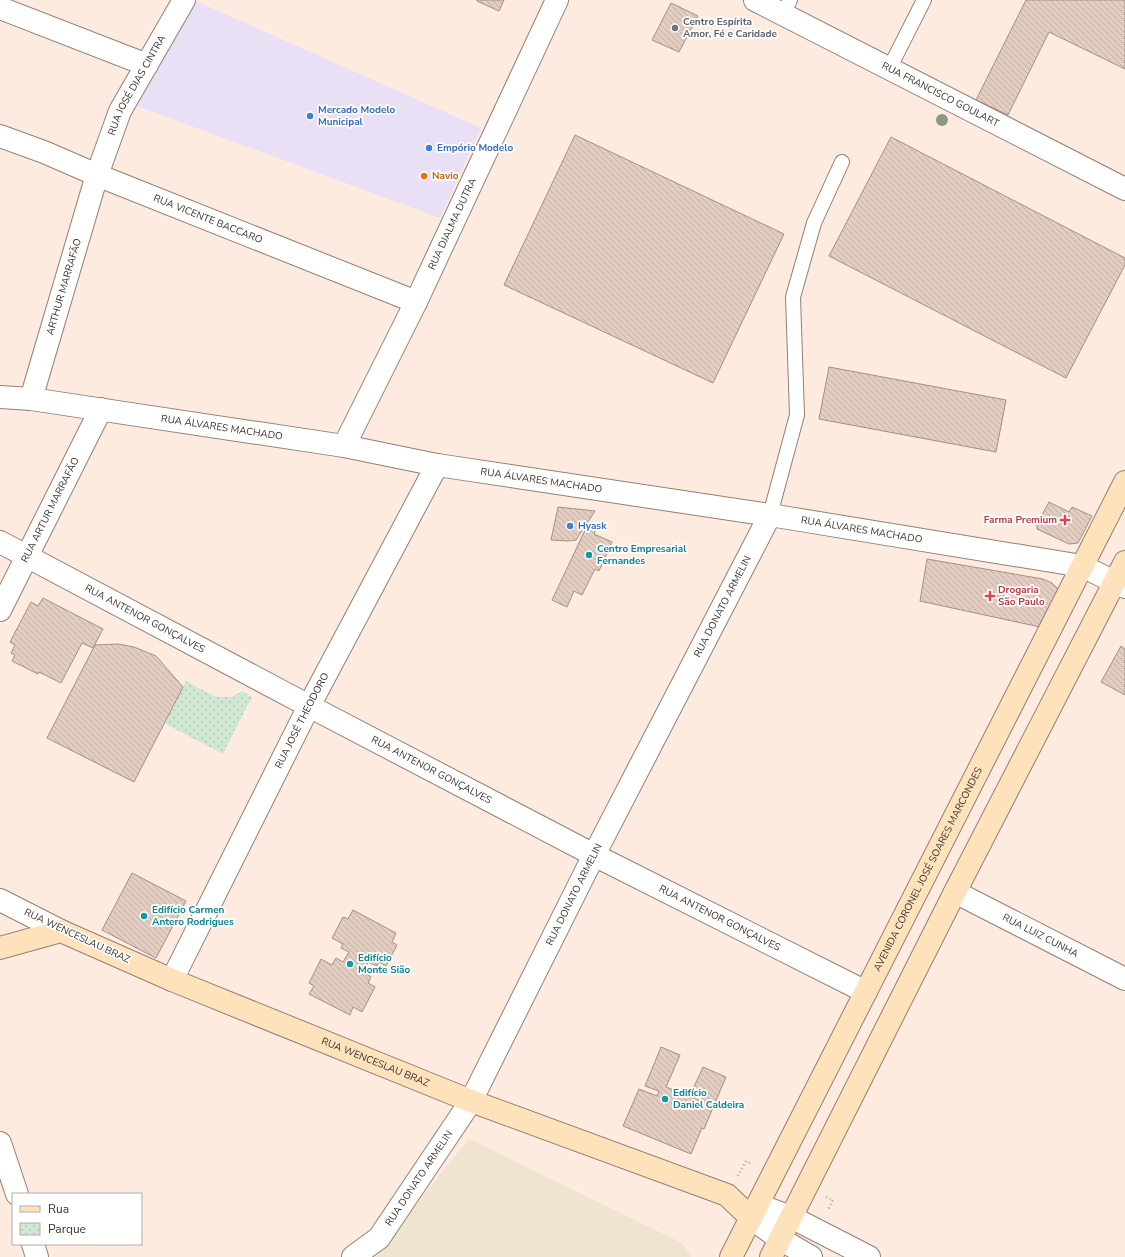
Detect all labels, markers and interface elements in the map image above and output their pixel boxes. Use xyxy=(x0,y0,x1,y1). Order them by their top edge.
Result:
place label: Centro Espírita Amor, Fé e Caridade xyxy=(683,15,778,41)
marker: Centro Espírita Amor, Fé e Caridade xyxy=(670,23,680,33)
street label: RUA JOSÉ DIAS CINTRA xyxy=(105,32,170,137)
street label: RUA FRANCISCO GOULART xyxy=(879,59,1001,130)
place label: Mercado Modelo Municipal xyxy=(318,103,396,129)
marker: Mercado Modelo Municipal xyxy=(305,111,315,121)
place label: Empório Modelo xyxy=(437,141,513,155)
marker: Empório Modelo xyxy=(424,143,434,153)
place label: Navio xyxy=(432,169,459,183)
marker: Navio xyxy=(419,171,429,181)
street label: RUA DJALMA DUTRA xyxy=(425,175,480,272)
street label: RUA VICENTE BACCARO xyxy=(151,191,265,247)
street label: ARTHUR MARRAFÃO xyxy=(43,236,85,337)
street label: RUA ÁLVARES MACHADO xyxy=(160,412,284,444)
street label: RUA ARTUR MARRAFÃO xyxy=(18,454,83,565)
street label: RUA ÁLVARES MACHADO xyxy=(480,465,603,497)
street label: RUA ÁLVARES MACHADO xyxy=(800,513,924,547)
place label: Farma Premium xyxy=(984,513,1057,527)
marker: Farma Premium xyxy=(1060,515,1070,525)
place label: Hyask xyxy=(578,519,607,533)
marker: Hyask xyxy=(565,521,575,531)
place label: Centro Empresarial Fernandes xyxy=(597,542,687,568)
marker: Centro Empresarial Fernandes xyxy=(584,550,594,560)
street label: RUA DONATO ARMELIN xyxy=(691,553,755,660)
street label: RUA ANTENOR GONÇALVES xyxy=(82,581,207,657)
place label: Drogaria São Paulo xyxy=(998,583,1045,609)
marker: Drogaria São Paulo xyxy=(985,591,995,601)
street label: RUA JOSÉ THEODORO xyxy=(272,670,332,771)
street label: RUA ANTENOR GONÇALVES xyxy=(369,733,494,807)
street label: AVENIDA CORONEL JOSÉ SOARES MARCONDES xyxy=(870,765,986,974)
street label: RUA DONATO ARMELIN xyxy=(543,841,606,948)
street label: RUA ANTENOR GONÇALVES xyxy=(656,882,783,955)
place label: Edifício Carmen Antero Rodrigues xyxy=(152,903,234,929)
street label: RUA WENCESLAU BRAZ xyxy=(22,905,132,967)
street label: RUA LUIZ CUNHA xyxy=(1000,910,1082,961)
marker: Edifício Carmen Antero Rodrigues xyxy=(139,911,149,921)
place label: Edifício Monte Sião xyxy=(358,951,411,977)
marker: Edifício Monte Sião xyxy=(345,959,355,969)
street label: RUA WENCESLAU BRAZ xyxy=(319,1034,432,1090)
place label: Edifício Daniel Caldeira xyxy=(673,1086,744,1112)
marker: Edifício Daniel Caldeira xyxy=(660,1094,670,1104)
street label: RUA DONATO ARMELIN xyxy=(382,1128,456,1229)
legend xyxy=(12,1193,142,1245)
text: Rua xyxy=(48,1201,69,1217)
text: Parque xyxy=(48,1221,86,1237)

